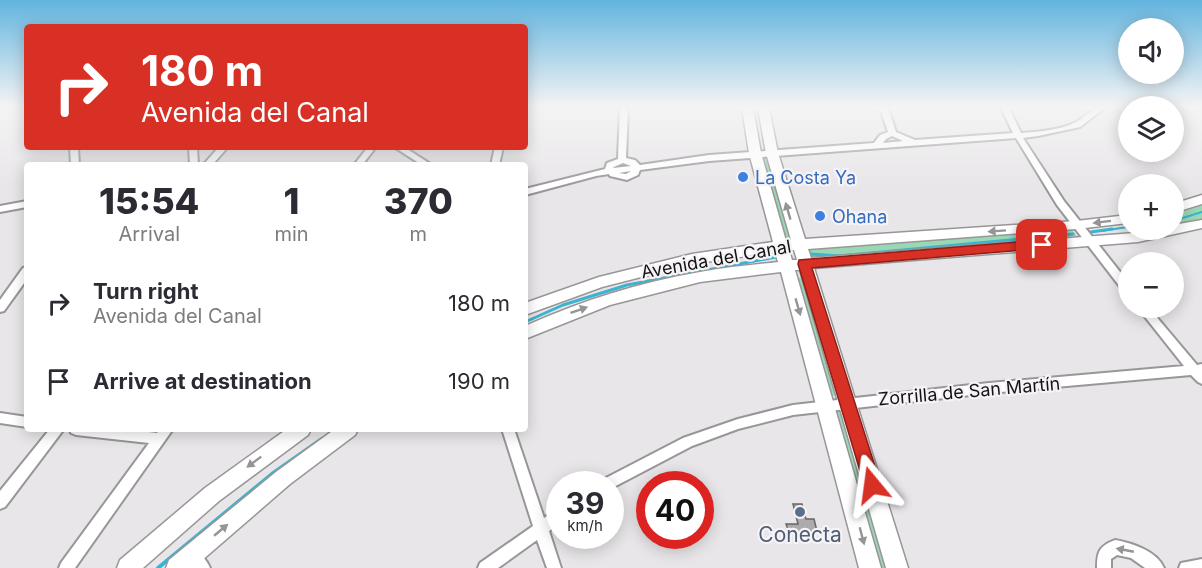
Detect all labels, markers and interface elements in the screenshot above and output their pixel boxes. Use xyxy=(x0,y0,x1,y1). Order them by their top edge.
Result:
map controls xyxy=(1118,18,1184,318)
button: sound xyxy=(1118,18,1184,84)
text: 180 m xyxy=(141,45,263,96)
icon: right xyxy=(42,48,120,126)
text: Avenida del Canal xyxy=(141,96,369,129)
button: layers xyxy=(1118,96,1184,162)
place label: La Costa Ya xyxy=(755,167,856,188)
marker: La Costa Ya xyxy=(736,170,750,184)
button: + xyxy=(1118,174,1184,240)
text: 15:54 xyxy=(99,179,199,223)
text: 1 xyxy=(284,179,300,223)
text: 370 xyxy=(384,179,453,223)
one-way arrow xyxy=(783,202,792,220)
place label: Ohana xyxy=(832,206,887,227)
marker: Ohana xyxy=(813,209,827,223)
one-way arrow xyxy=(1092,217,1111,227)
pin xyxy=(1016,219,1067,270)
text: Arrival xyxy=(118,222,180,246)
text: min xyxy=(274,222,309,246)
text: m xyxy=(410,222,427,246)
one-way arrow xyxy=(987,226,1006,235)
icon: arrive xyxy=(1025,228,1058,261)
street label: Avenida del Canal xyxy=(639,235,793,283)
button: − xyxy=(1118,252,1184,318)
text: Turn right xyxy=(93,278,199,304)
icon: right xyxy=(42,287,75,320)
text: 180 m xyxy=(448,290,510,316)
one-way arrow xyxy=(794,298,803,316)
text: Avenida del Canal xyxy=(93,304,262,328)
one-way arrow xyxy=(570,305,588,315)
icon: arrive xyxy=(42,365,75,398)
text: Arrive at destination xyxy=(93,368,312,394)
text: 190 m xyxy=(448,368,510,394)
street label: Zorrilla de San Martín xyxy=(877,373,1061,409)
position arrow xyxy=(840,453,904,517)
one-way arrow xyxy=(247,456,262,468)
speed limit sign: 40 xyxy=(636,471,714,549)
text: 39 xyxy=(566,485,604,521)
marker: Conecta xyxy=(793,505,807,519)
text: km/h xyxy=(567,516,603,535)
place label: Conecta xyxy=(758,522,842,547)
one-way arrow xyxy=(214,524,229,536)
one-way arrow xyxy=(857,526,867,545)
one-way arrow xyxy=(1115,545,1134,554)

